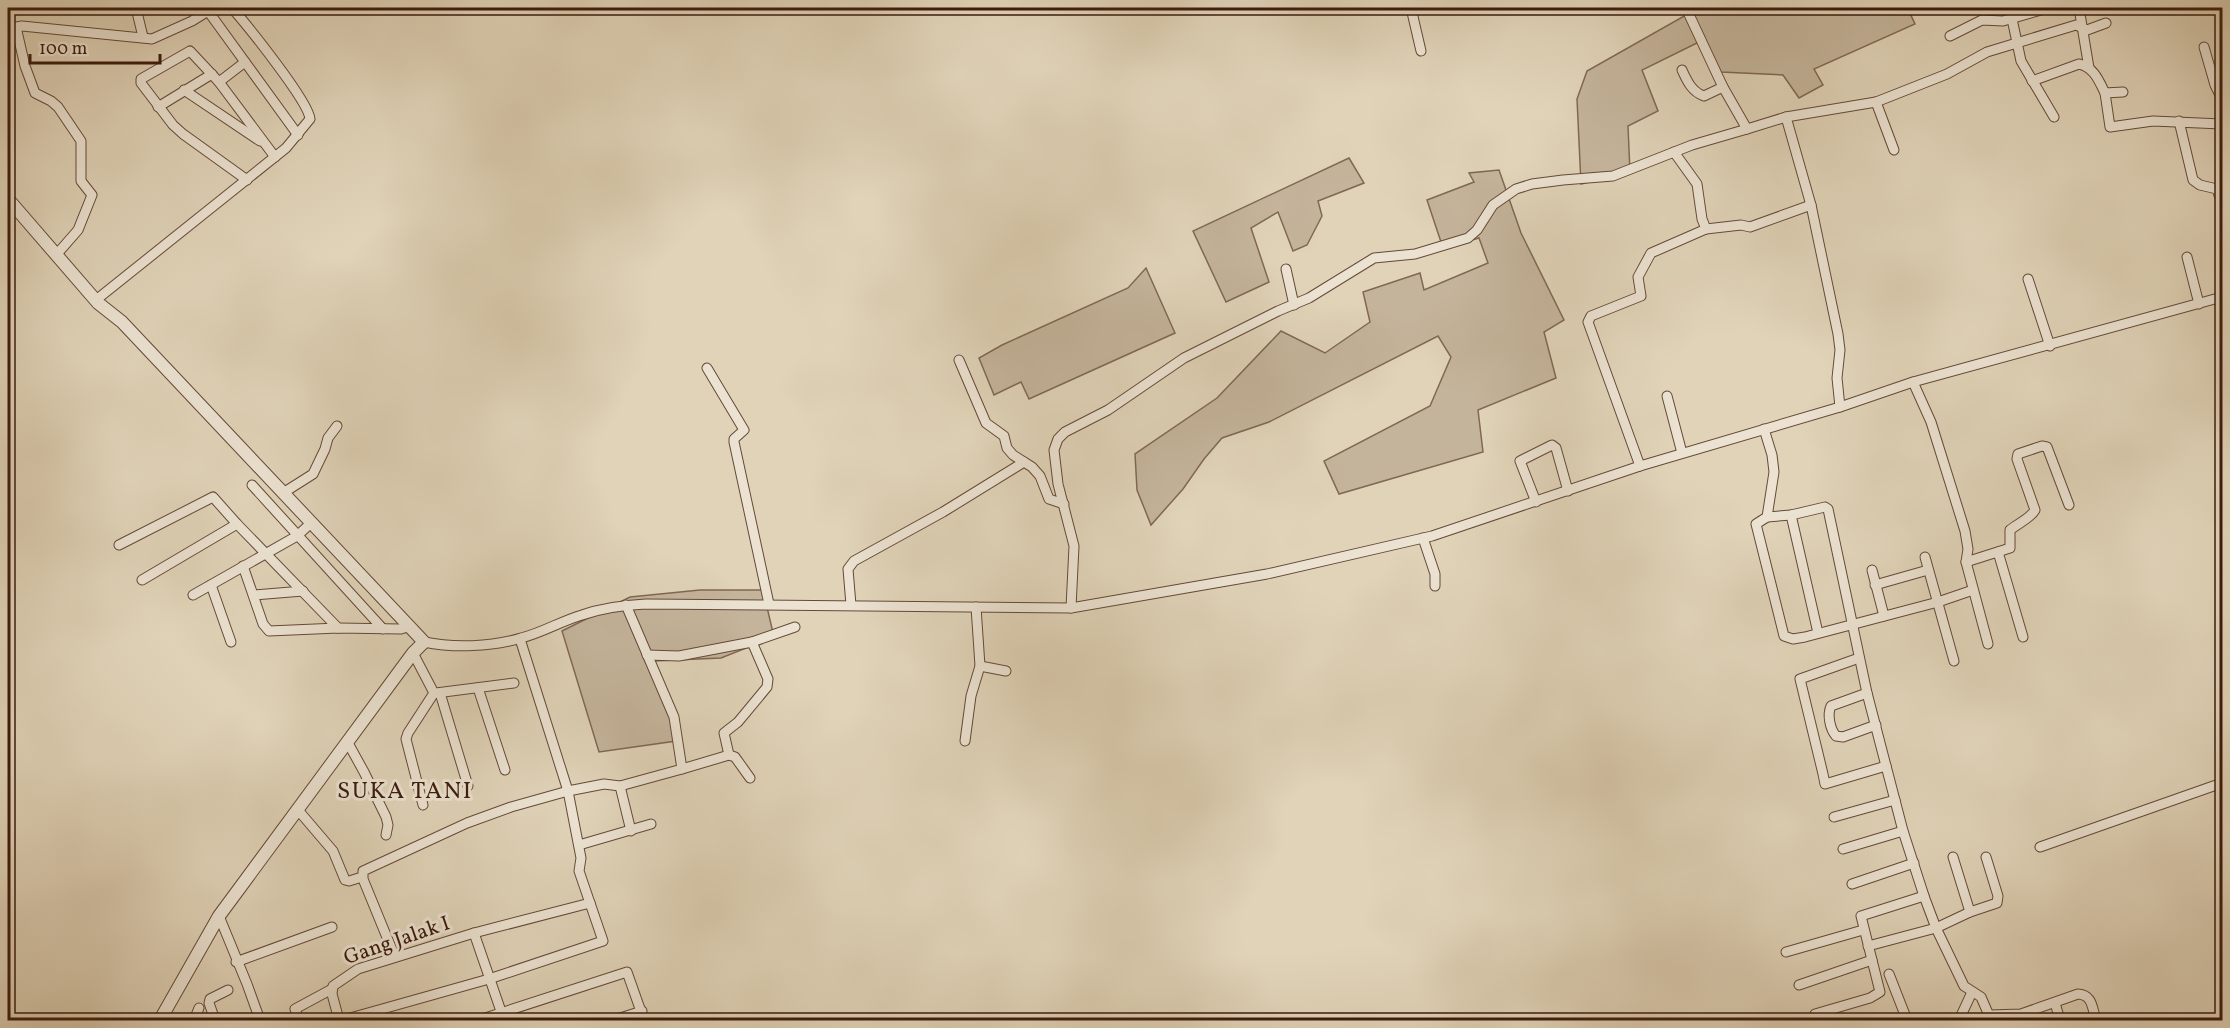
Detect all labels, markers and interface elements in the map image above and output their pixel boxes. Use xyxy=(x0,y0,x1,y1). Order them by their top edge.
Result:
scale bar xyxy=(30,27,160,65)
text: 100 m xyxy=(39,37,88,62)
district label: SUKA TANI xyxy=(337,775,473,809)
street label: Gang Jalak I xyxy=(340,909,454,973)

